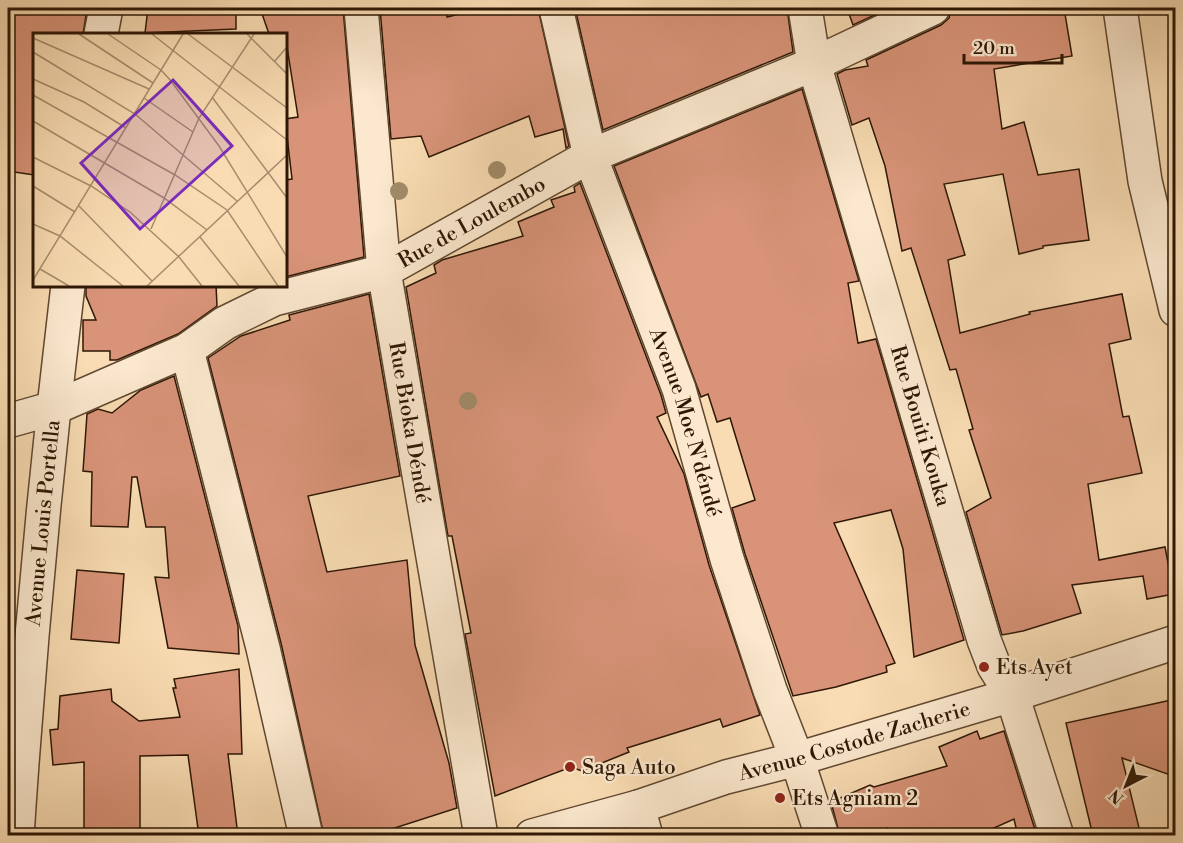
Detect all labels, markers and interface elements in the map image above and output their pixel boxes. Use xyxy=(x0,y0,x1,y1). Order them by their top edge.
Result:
scale bar xyxy=(964,27,1062,65)
inset map xyxy=(33,33,286,286)
text: 20 m xyxy=(973,37,1015,60)
street label: Rue de Loulembo xyxy=(394,171,551,275)
street label: Avenue Moe N'déndé xyxy=(642,323,726,520)
street label: Rue Bioka Déndé xyxy=(382,340,436,506)
street label: Rue Bouiti Kouka xyxy=(884,343,956,510)
street label: Avenue Louis Portella xyxy=(21,418,67,628)
place label: Ets Ayet xyxy=(996,655,1073,681)
marker: Ets Ayet xyxy=(977,660,991,674)
street label: Avenue Costode Zacherie xyxy=(735,696,973,788)
place label: Saga Auto xyxy=(582,755,676,781)
north arrow xyxy=(1096,756,1156,816)
marker: Saga Auto xyxy=(563,760,577,774)
text: N xyxy=(1105,785,1128,808)
place label: Ets Agniam 2 xyxy=(792,786,918,812)
marker: Ets Agniam 2 xyxy=(773,791,787,805)

